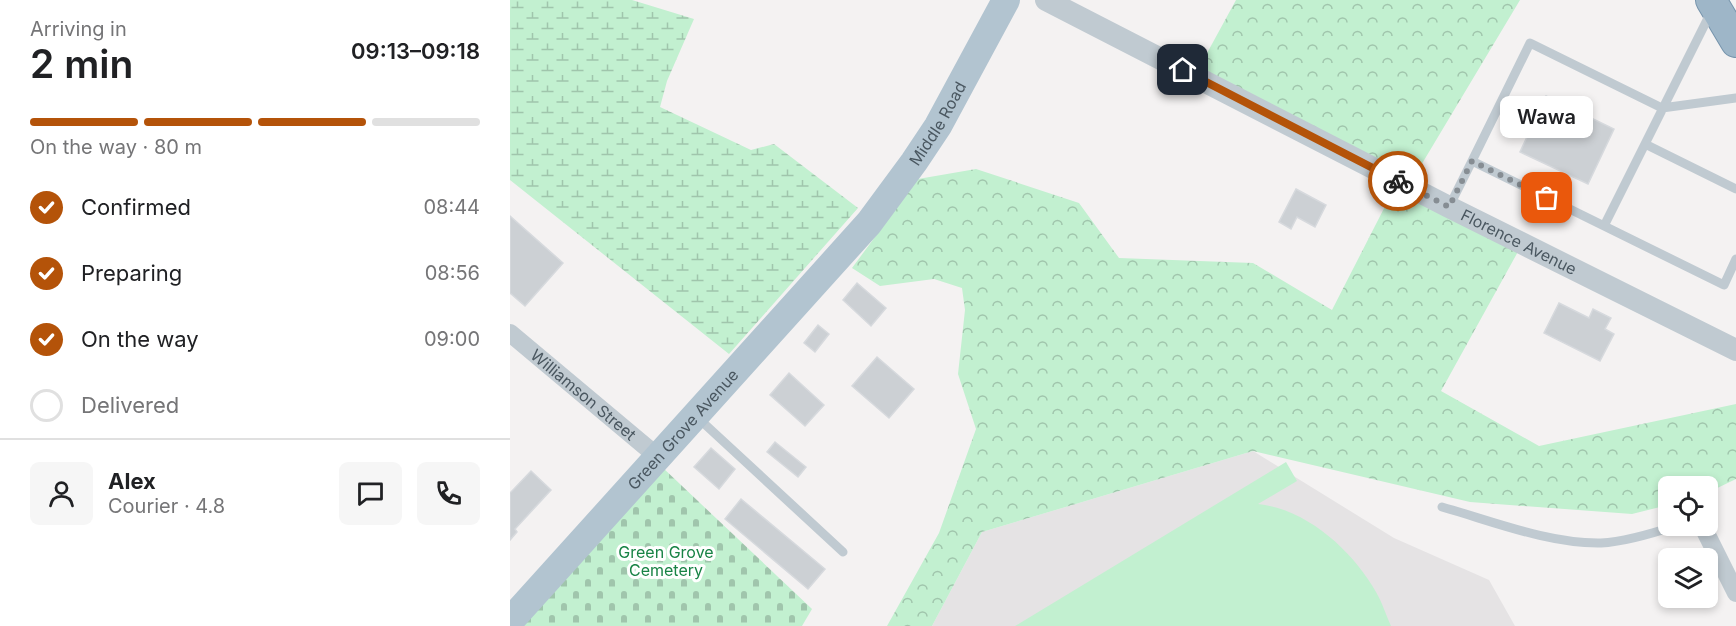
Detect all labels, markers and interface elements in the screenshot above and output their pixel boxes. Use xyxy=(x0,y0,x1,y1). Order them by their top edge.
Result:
text: Arriving in xyxy=(30,17,127,41)
text: 09:13–09:18 xyxy=(351,38,480,64)
text: 2 min xyxy=(30,40,133,87)
pin xyxy=(1157,44,1208,95)
icon: home xyxy=(1166,53,1199,86)
street label: Middle Road xyxy=(905,78,970,169)
callout: Wawa xyxy=(1500,96,1594,138)
text: Wawa xyxy=(1517,105,1576,129)
text: On the way · 80 m xyxy=(30,135,202,159)
courier xyxy=(1368,151,1428,211)
icon: bike xyxy=(1382,165,1415,198)
pin xyxy=(1521,172,1572,223)
icon: bag xyxy=(1530,181,1563,214)
icon: check xyxy=(30,191,63,224)
text: Confirmed xyxy=(81,194,191,220)
text: 08:44 xyxy=(423,195,480,219)
street label: Florence Avenue xyxy=(1458,205,1580,279)
icon: check xyxy=(30,257,63,290)
text: Preparing xyxy=(81,260,182,286)
text: 08:56 xyxy=(425,261,480,285)
icon: check xyxy=(30,323,63,356)
text: On the way xyxy=(81,326,199,352)
text: 09:00 xyxy=(424,327,480,351)
street label: Williamson Street xyxy=(527,345,640,445)
street label: Green Grove Avenue xyxy=(623,365,742,494)
text: Delivered xyxy=(81,392,179,418)
button: person xyxy=(30,462,93,525)
button: chat xyxy=(339,462,402,525)
button: phone xyxy=(417,462,480,525)
text: Alex xyxy=(108,468,156,494)
map controls xyxy=(1658,476,1718,608)
button: locate xyxy=(1658,476,1718,536)
text: Courier · 4.8 xyxy=(108,494,225,518)
park label: Green Grove Cemetery xyxy=(618,542,714,580)
button: layers xyxy=(1658,548,1718,608)

